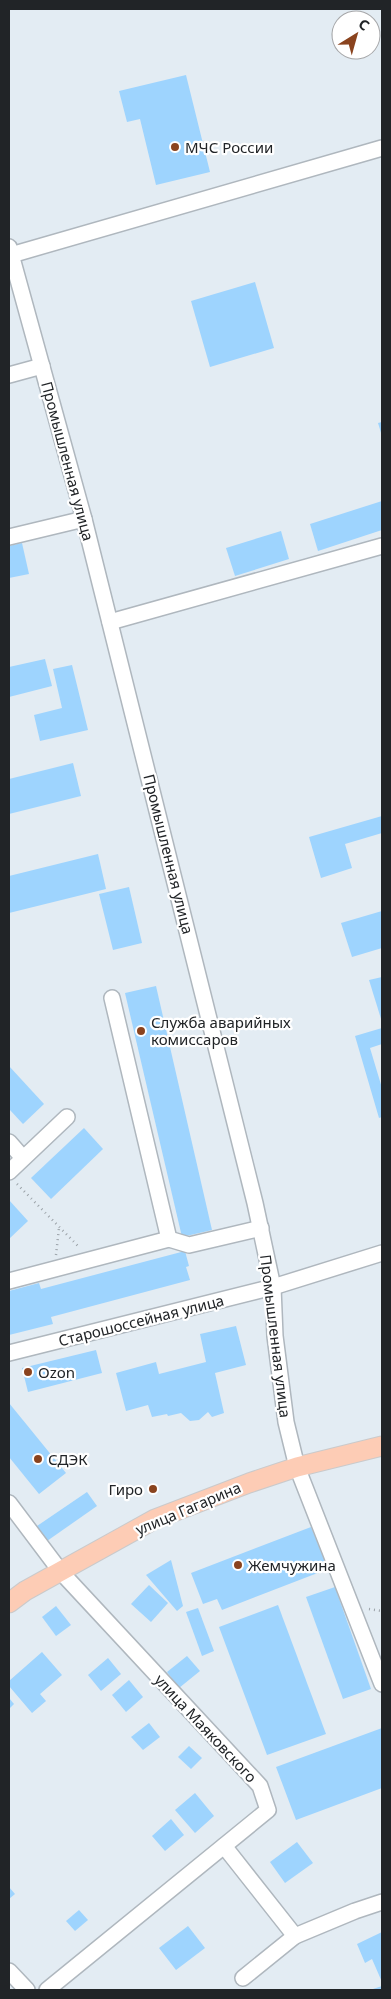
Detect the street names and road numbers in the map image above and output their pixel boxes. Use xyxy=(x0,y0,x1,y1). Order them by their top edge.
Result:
street label: Промышленная улица xyxy=(37,379,99,543)
street label: Промышленная улица xyxy=(139,772,199,936)
street label: Промышленная улица xyxy=(256,1253,296,1419)
street label: Старошоссейная улица xyxy=(56,1290,226,1350)
street label: улица Гагарина xyxy=(132,1477,244,1539)
street label: улица Маяковского xyxy=(150,1669,262,1787)

